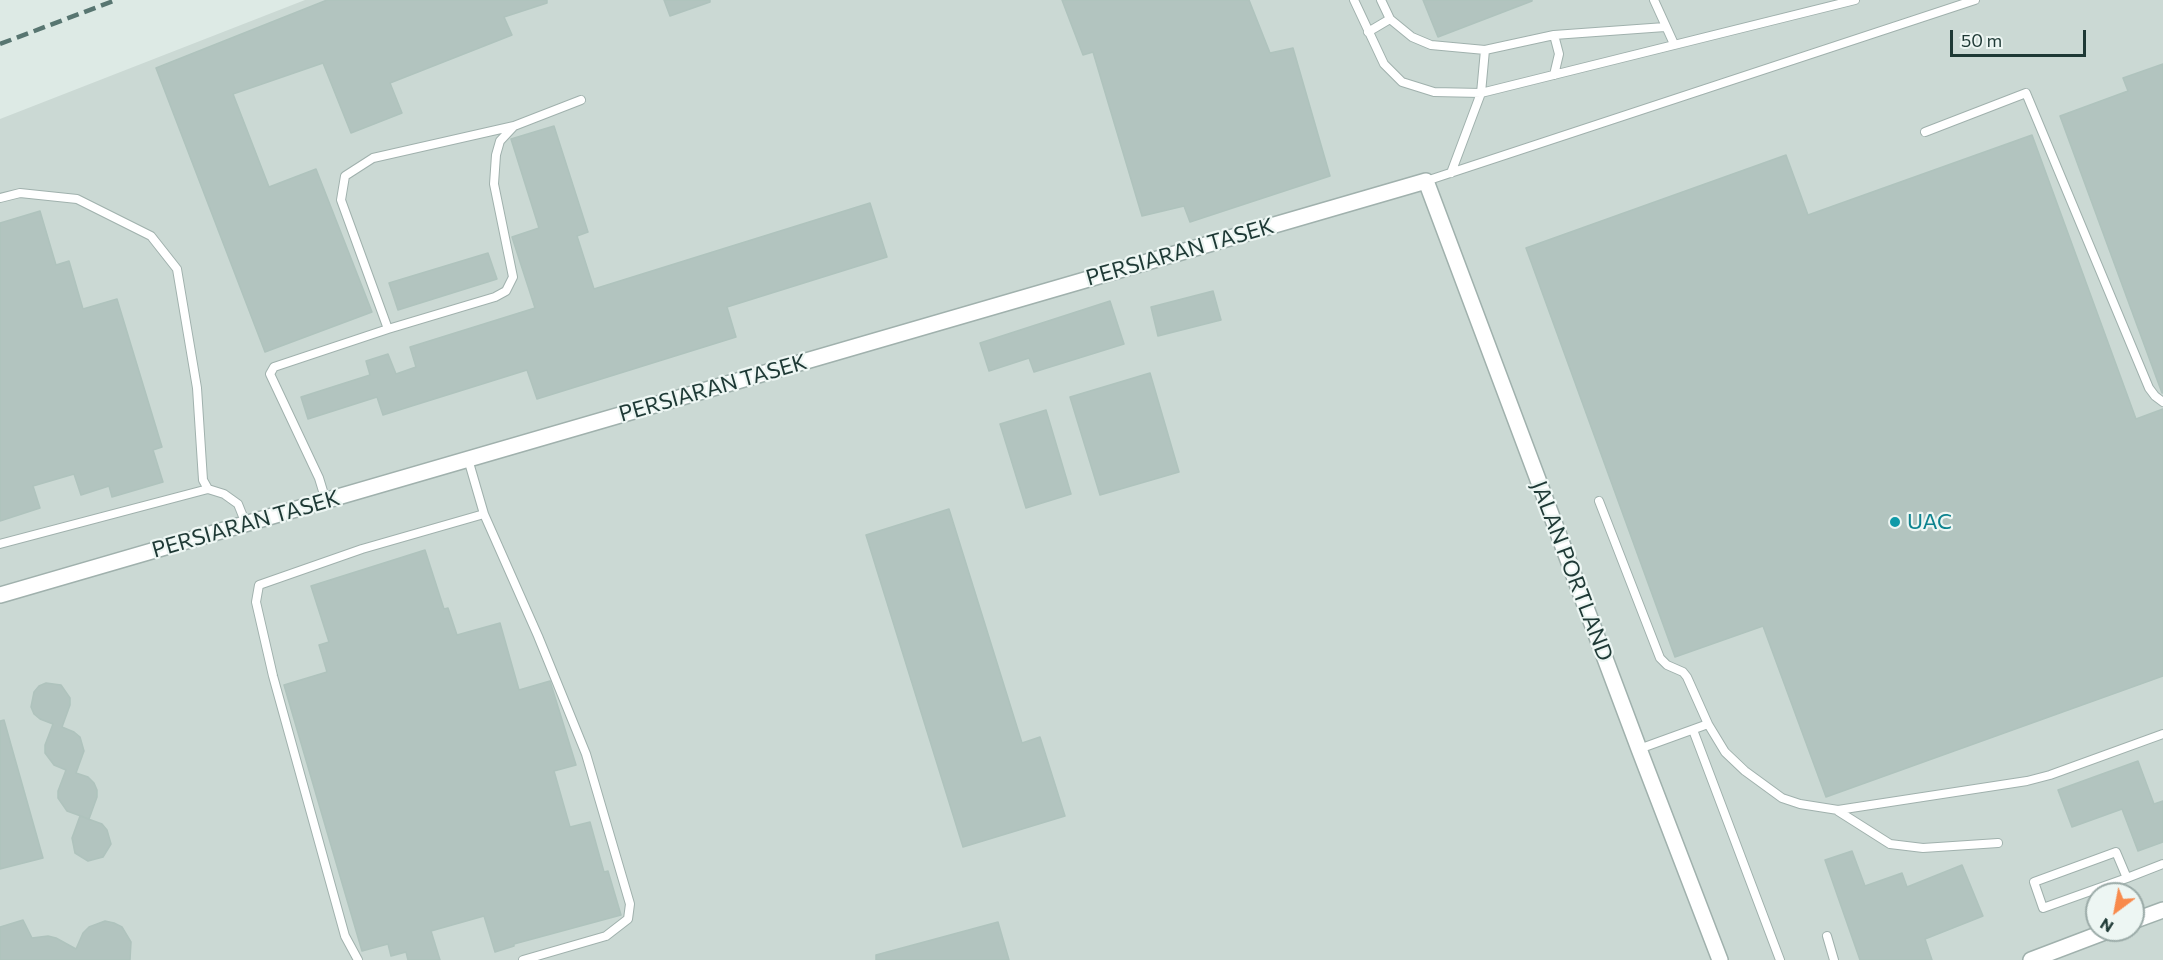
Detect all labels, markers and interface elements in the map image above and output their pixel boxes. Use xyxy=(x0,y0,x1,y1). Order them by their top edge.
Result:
scale bar xyxy=(1953,18,2090,56)
text: 50 m xyxy=(1961,29,2002,51)
street label: PERSIARAN TASEK xyxy=(1083,212,1277,292)
street label: PERSIARAN TASEK xyxy=(616,348,810,428)
street label: JALAN PORTLAND xyxy=(1525,477,1619,665)
street label: PERSIARAN TASEK xyxy=(149,484,343,564)
place label: UAC xyxy=(1907,509,1952,535)
marker: UAC xyxy=(1888,515,1902,529)
north arrow xyxy=(2085,882,2145,942)
text: N xyxy=(2096,915,2116,937)

